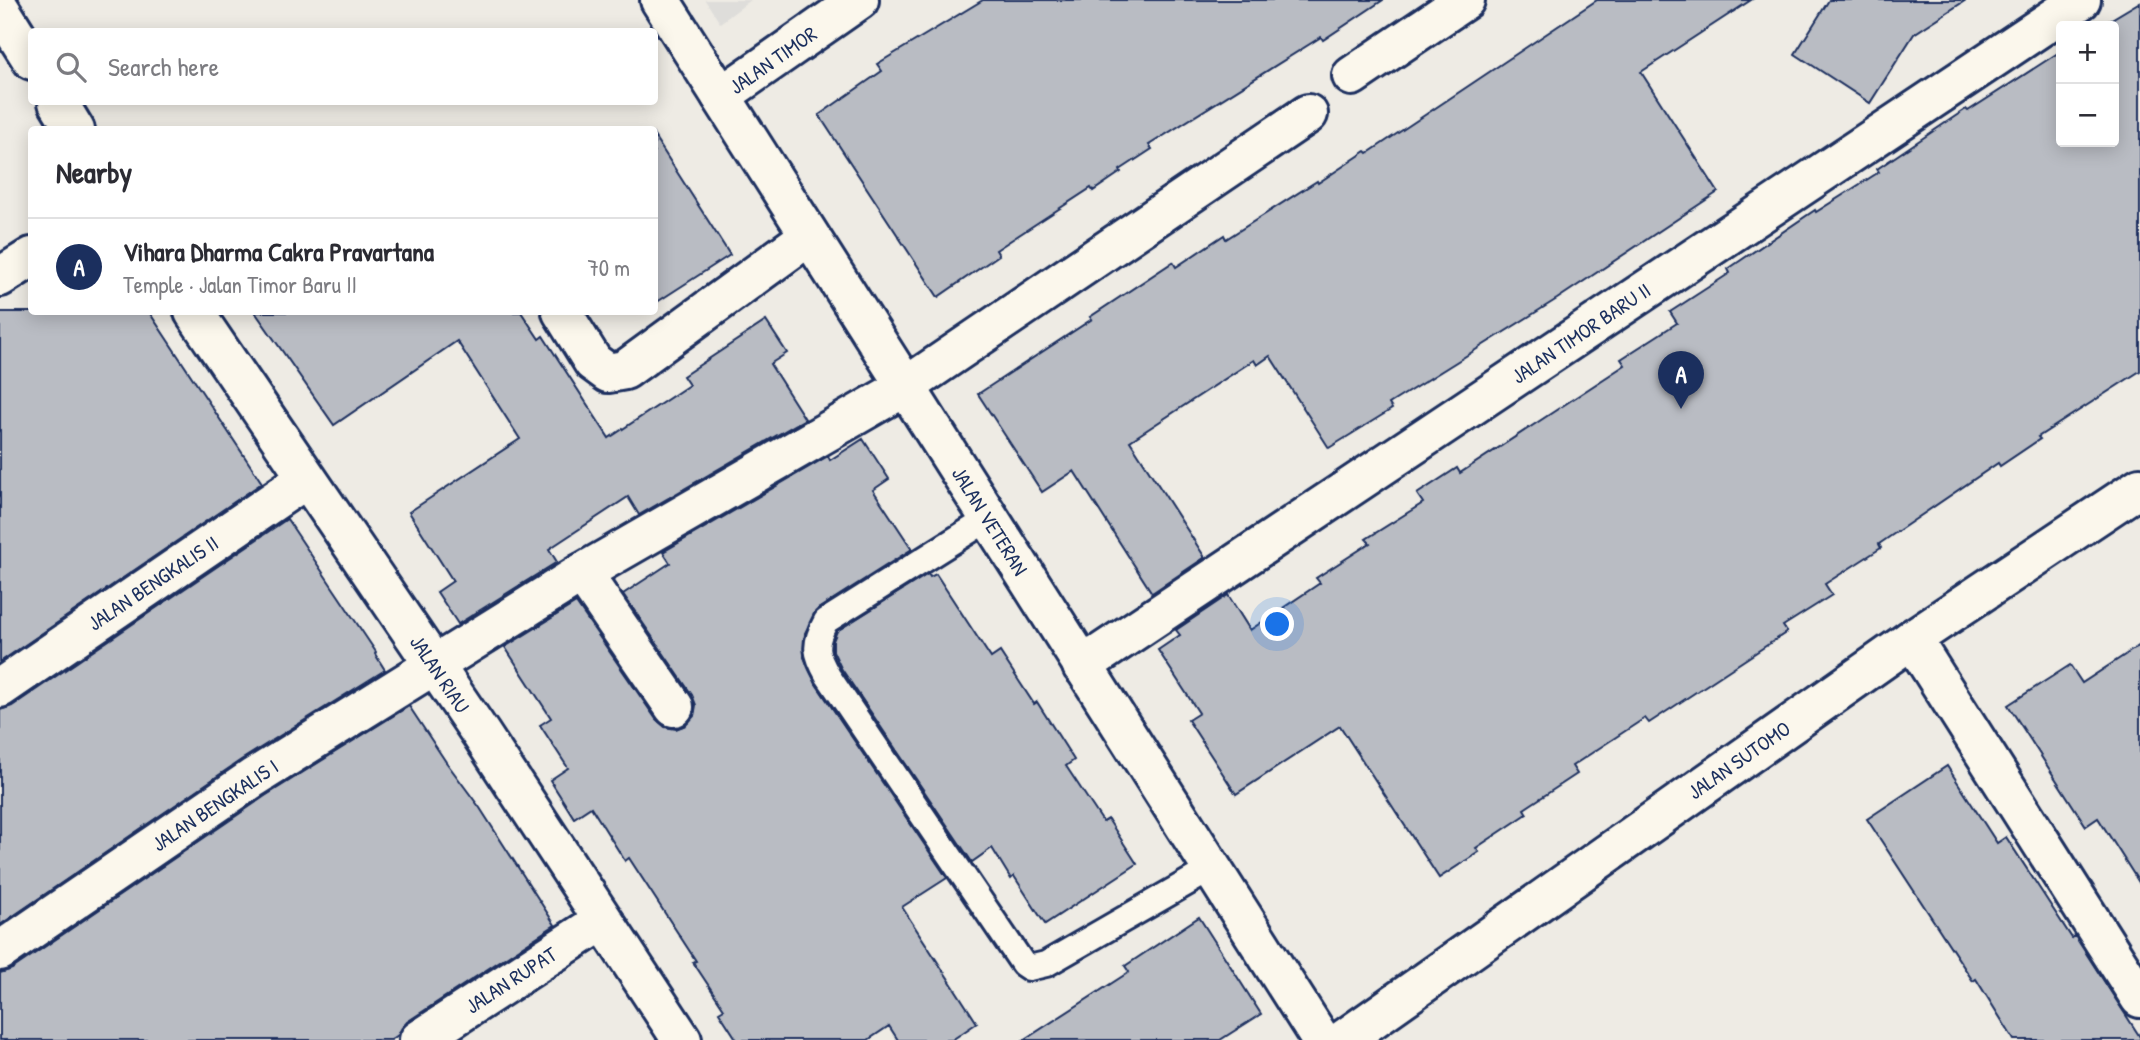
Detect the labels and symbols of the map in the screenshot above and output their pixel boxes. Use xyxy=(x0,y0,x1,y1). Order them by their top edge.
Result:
street label: JALAN TIMOR xyxy=(723,19,823,101)
street label: JALAN TIMOR BARU II xyxy=(1506,276,1656,390)
pin: A xyxy=(1658,351,1704,409)
street label: JALAN VETERAN xyxy=(945,461,1035,581)
street label: JALAN BENGKALIS II xyxy=(82,529,224,637)
your location xyxy=(1260,607,1294,641)
street label: JALAN RIAU xyxy=(403,629,477,719)
street label: JALAN SUTOMO xyxy=(1682,714,1796,806)
street label: JALAN BENGKALIS I xyxy=(146,752,284,858)
street label: JALAN RUPAT xyxy=(460,939,563,1020)

